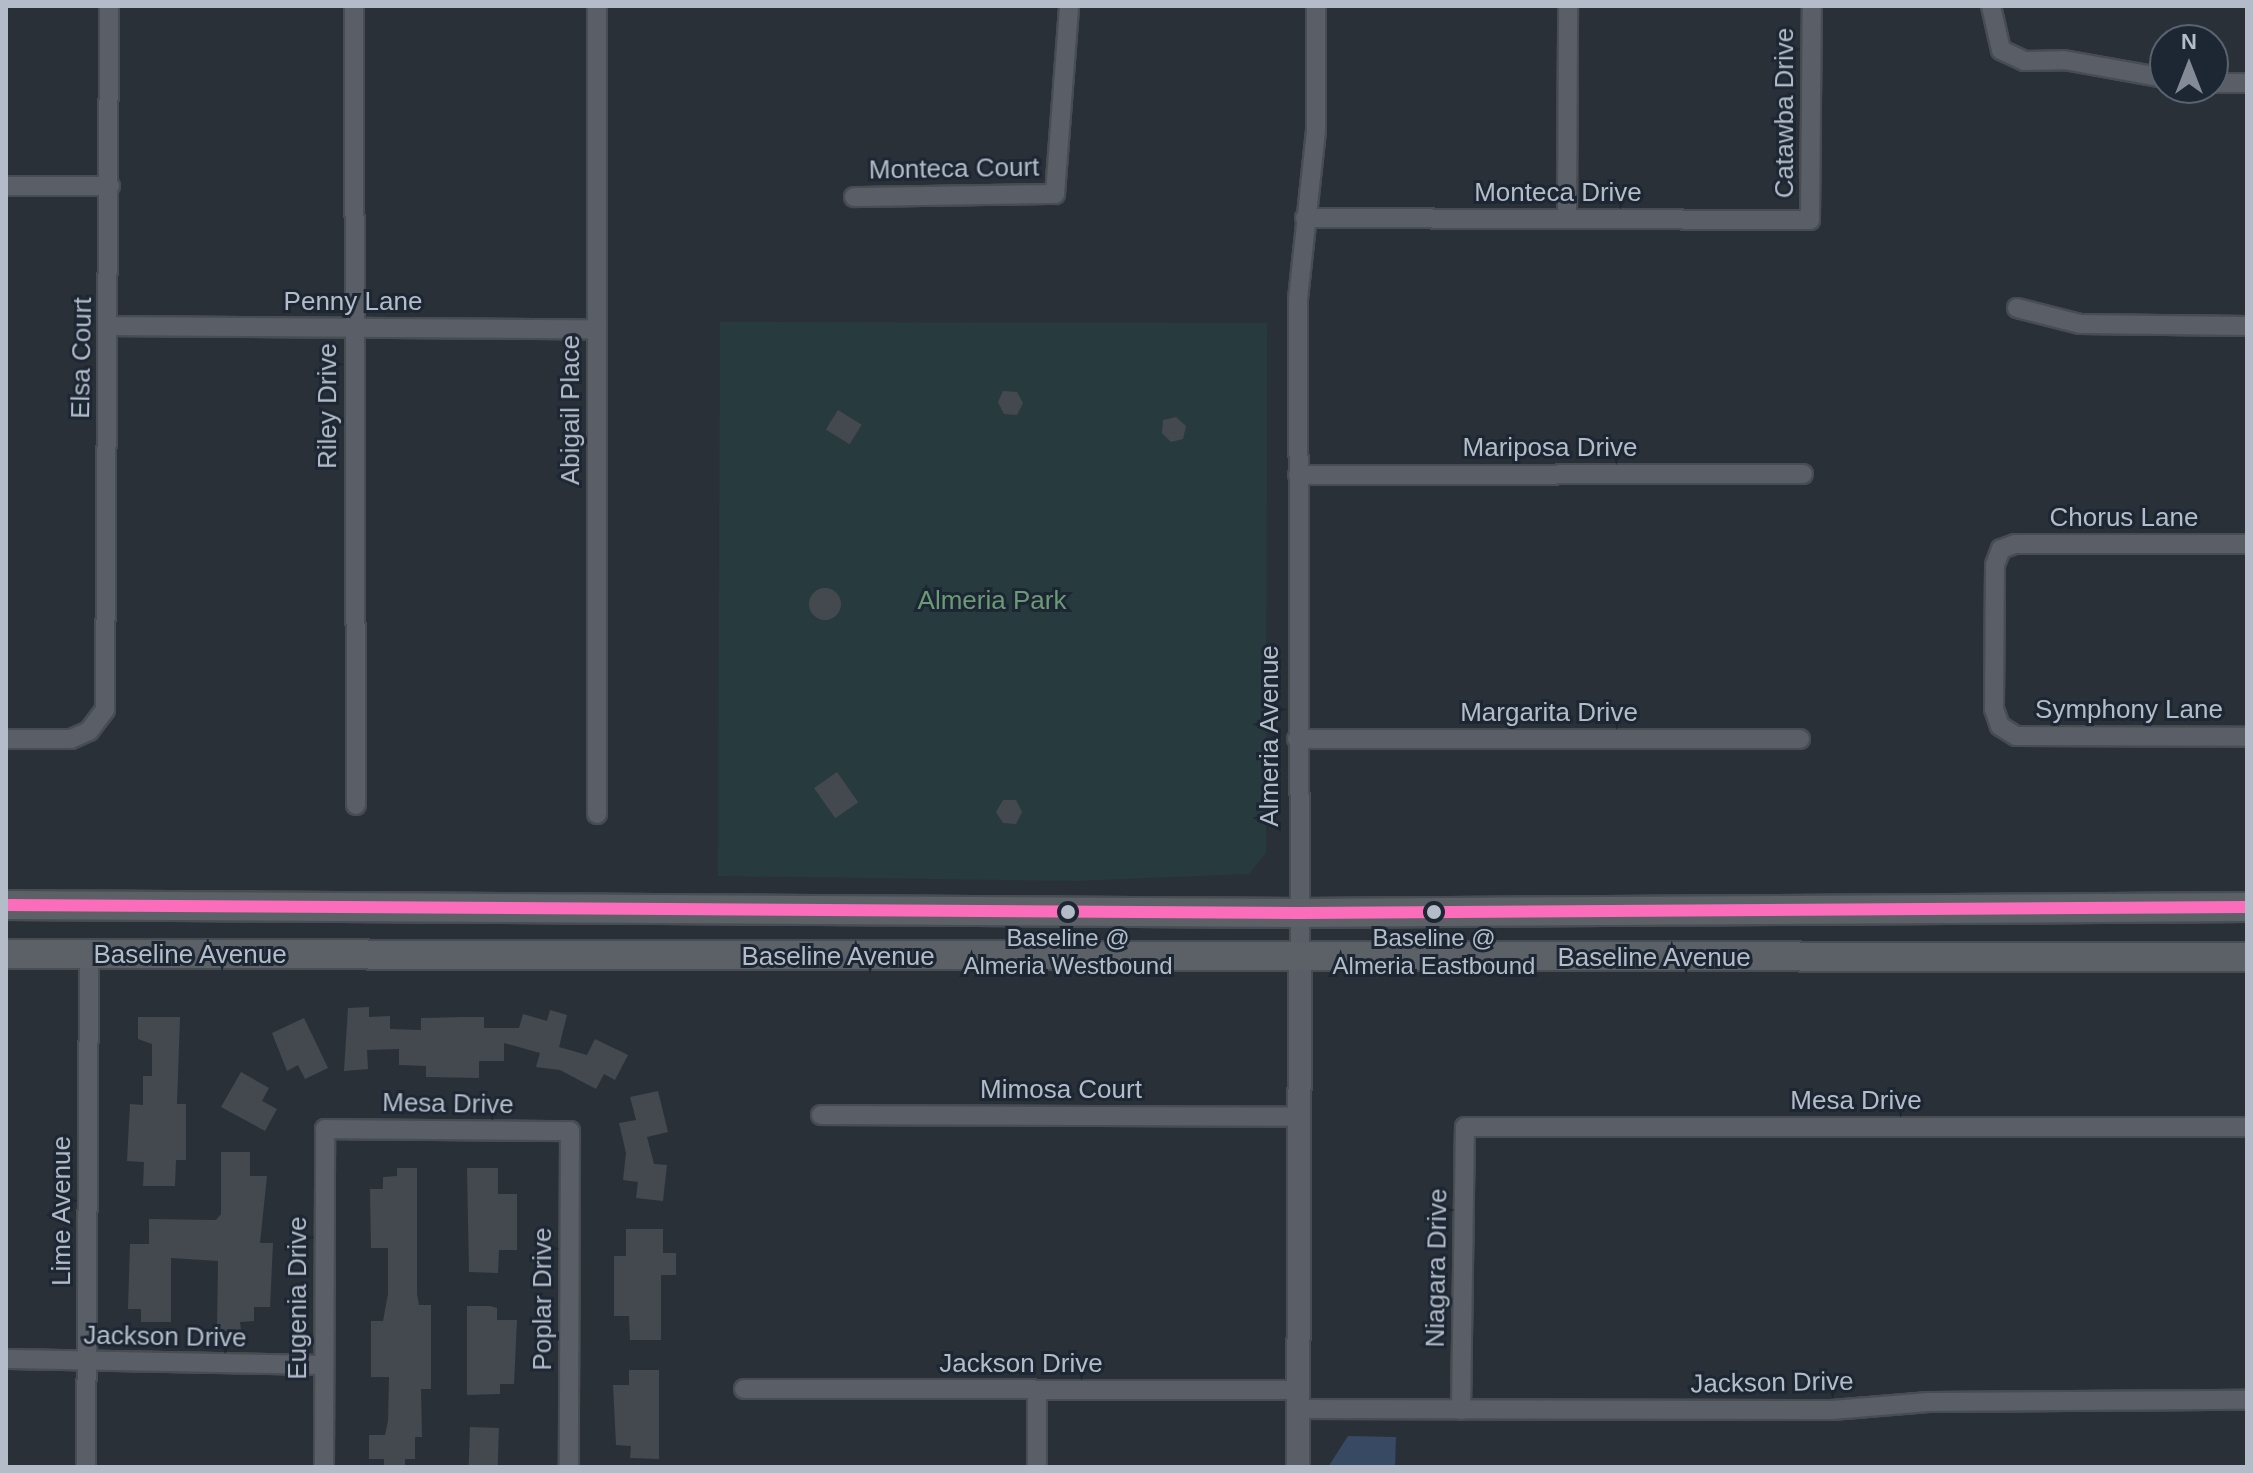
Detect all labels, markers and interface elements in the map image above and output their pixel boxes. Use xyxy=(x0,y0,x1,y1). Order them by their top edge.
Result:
north arrow xyxy=(2149,24,2229,104)
street label: Catawba Drive xyxy=(1769,28,1801,198)
text: N xyxy=(2181,29,2197,54)
street label: Monteca Court xyxy=(868,152,1040,186)
street label: Monteca Drive xyxy=(1474,177,1642,209)
street label: Penny Lane xyxy=(284,286,422,318)
street label: Elsa Court xyxy=(65,297,99,419)
street label: Abigail Place xyxy=(555,335,587,485)
street label: Riley Drive xyxy=(312,343,344,469)
street label: Mariposa Drive xyxy=(1463,432,1637,464)
street label: Chorus Lane xyxy=(2050,502,2198,534)
park label: Almeria Park xyxy=(918,585,1066,617)
street label: Almeria Avenue xyxy=(1254,644,1286,828)
street label: Symphony Lane xyxy=(2035,694,2223,726)
street label: Margarita Drive xyxy=(1460,697,1638,729)
marker: Baseline @ Almeria Westbound xyxy=(1060,904,1076,920)
marker: Baseline @ Almeria Eastbound xyxy=(1426,904,1442,920)
place label: Baseline @ Almeria Westbound xyxy=(964,924,1172,980)
place label: Baseline @ Almeria Eastbound xyxy=(1333,924,1535,980)
street label: Baseline Avenue xyxy=(93,939,287,971)
street label: Baseline Avenue xyxy=(741,941,935,973)
street label: Baseline Avenue xyxy=(1557,942,1751,974)
street label: Mimosa Court xyxy=(980,1074,1142,1106)
street label: Mesa Drive xyxy=(1790,1085,1922,1117)
street label: Mesa Drive xyxy=(382,1087,514,1121)
street label: Lime Avenue xyxy=(46,1135,78,1287)
street label: Niagara Drive xyxy=(1420,1188,1454,1348)
street label: Eugenia Drive xyxy=(282,1216,314,1380)
street label: Poplar Drive xyxy=(527,1227,559,1371)
street label: Jackson Drive xyxy=(83,1320,247,1354)
street label: Jackson Drive xyxy=(939,1348,1103,1380)
street label: Jackson Drive xyxy=(1690,1366,1854,1400)

